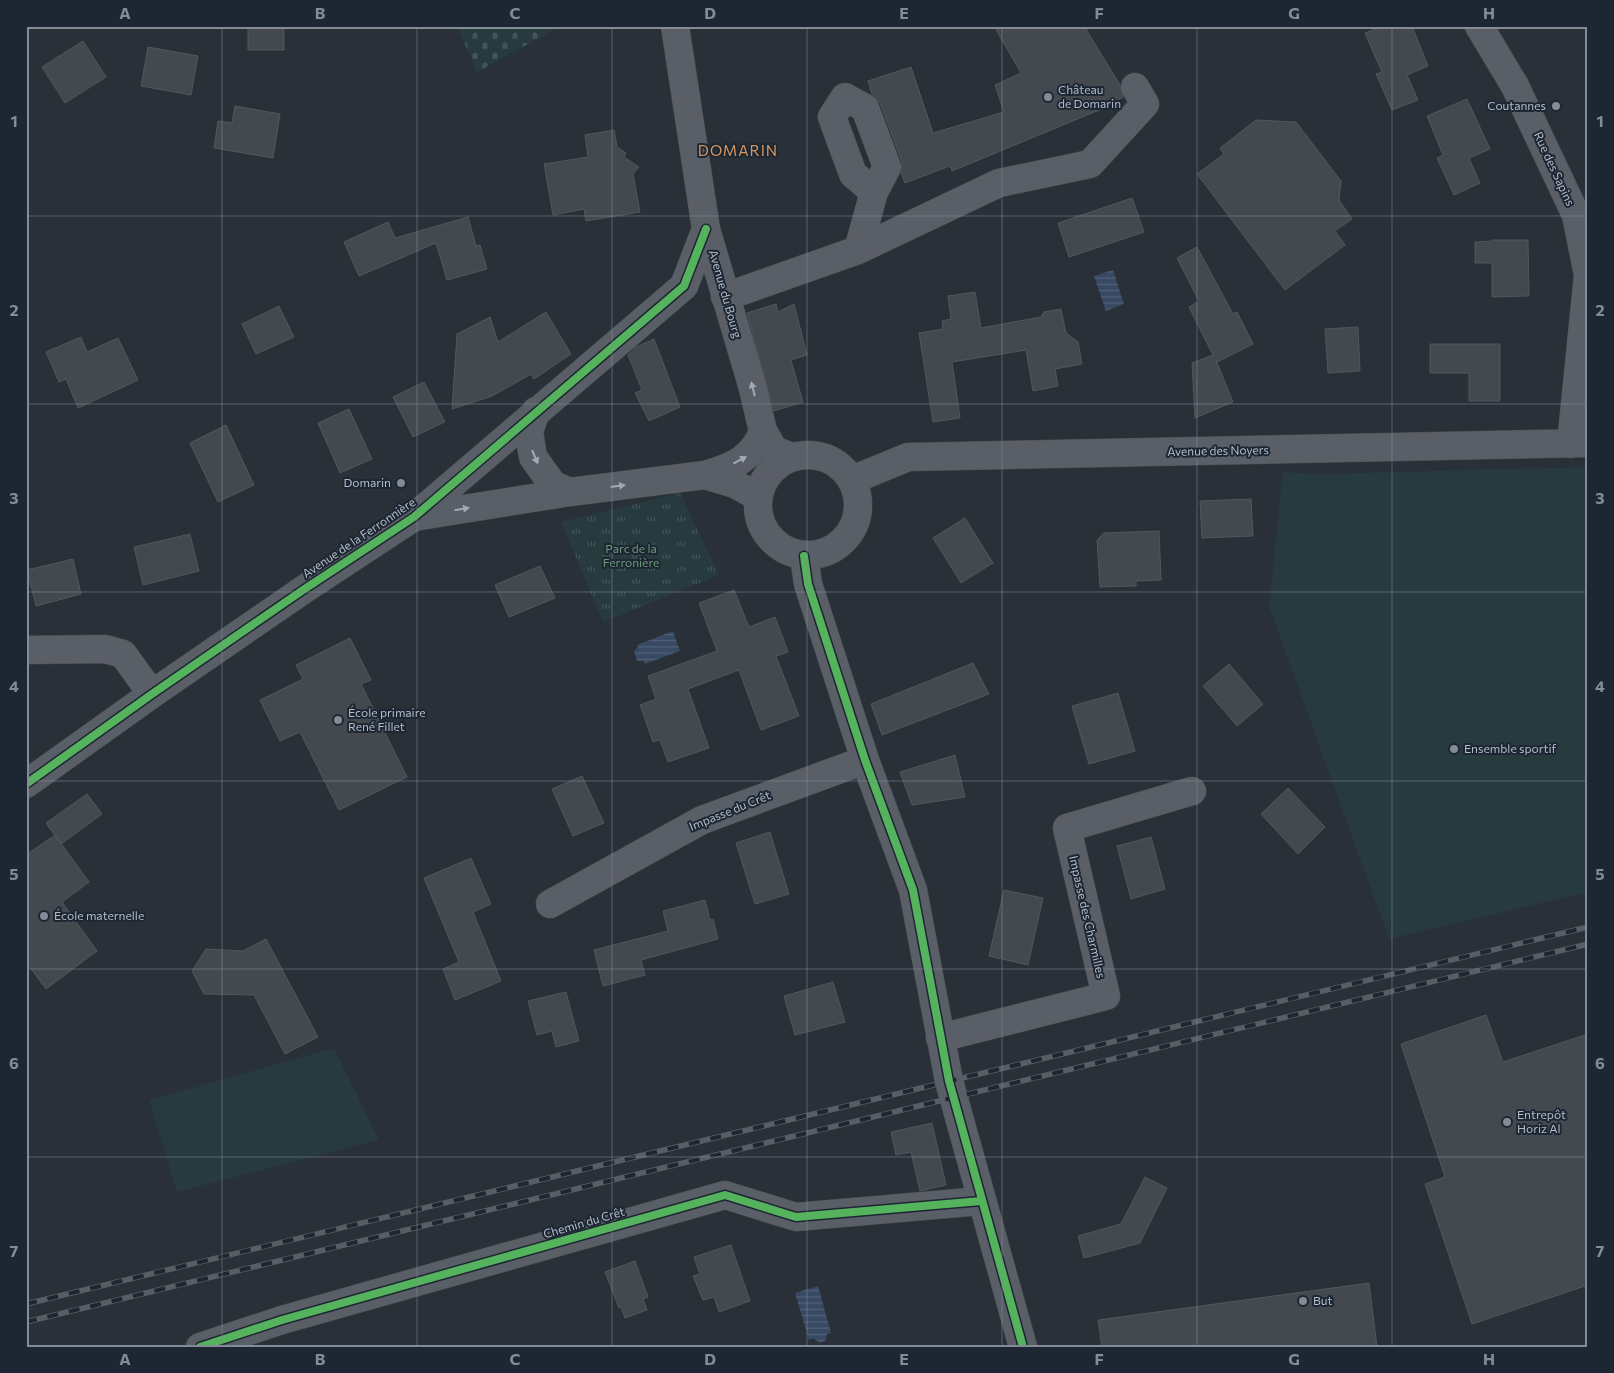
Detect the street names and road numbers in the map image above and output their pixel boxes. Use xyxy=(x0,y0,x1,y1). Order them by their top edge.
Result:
street label: Rue des Sapins xyxy=(1532,129,1578,208)
street label: Avenue du Bourg xyxy=(707,248,745,340)
street label: Avenue des Noyers xyxy=(1167,442,1269,458)
street label: Avenue de la Ferronnière xyxy=(299,494,418,580)
street label: Impasse du Crêt xyxy=(687,787,772,833)
street label: Impasse des Charmilles xyxy=(1067,854,1109,979)
street label: Chemin du Crêt xyxy=(541,1204,626,1240)

